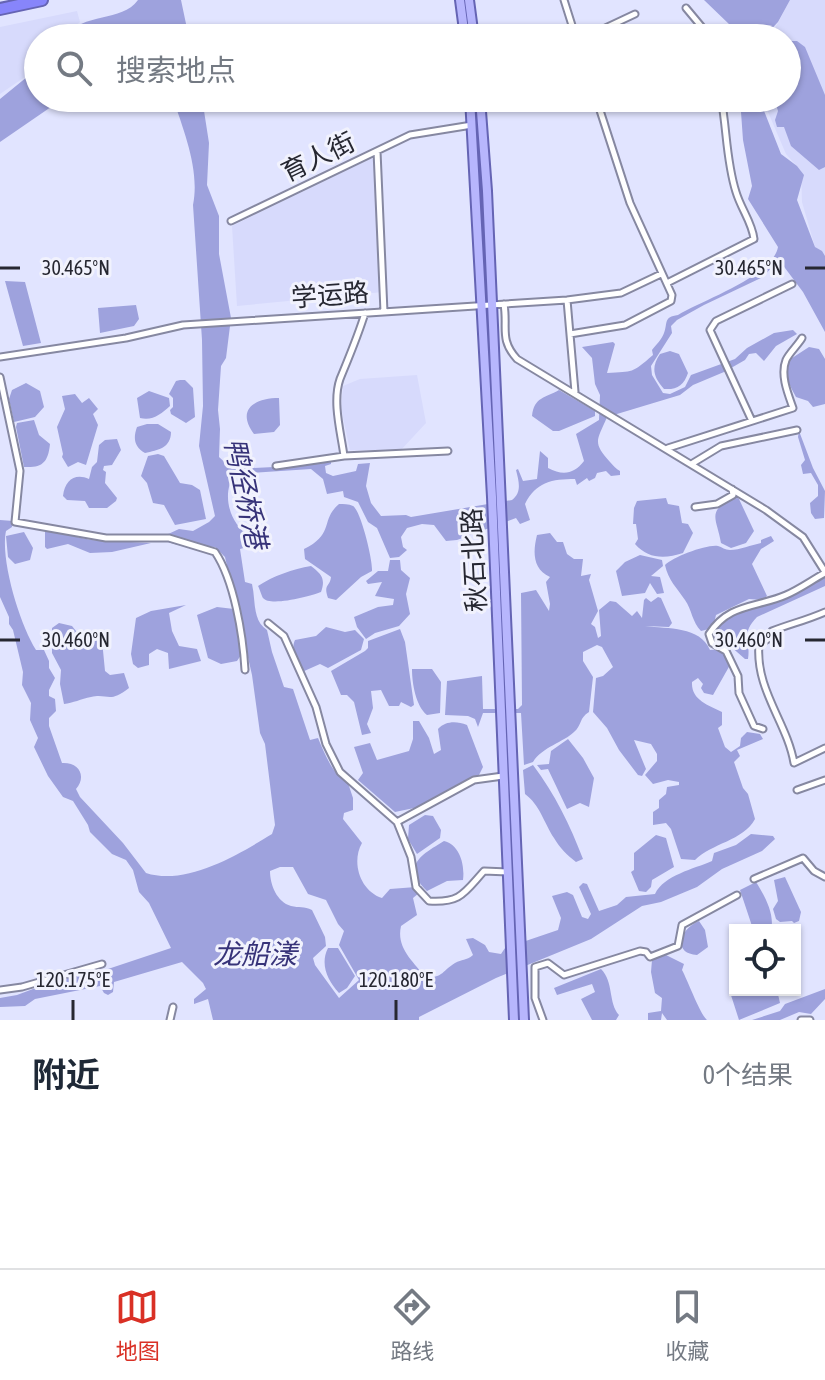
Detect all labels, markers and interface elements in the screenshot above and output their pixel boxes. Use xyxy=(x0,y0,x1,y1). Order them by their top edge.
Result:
search box xyxy=(24,24,801,112)
icon: search xyxy=(52,46,96,90)
text: 搜索地点 xyxy=(116,53,236,87)
street label: 育人街 xyxy=(276,126,360,188)
text: 30.465°N xyxy=(42,256,110,279)
text: 30.465°N xyxy=(715,256,783,279)
street label: 学运路 xyxy=(290,277,370,313)
water label: 鸭径桥港 xyxy=(219,435,274,555)
street label: 秋石北路 xyxy=(456,507,492,613)
text: 30.460°N xyxy=(42,628,110,651)
text: 30.460°N xyxy=(715,628,783,651)
map controls xyxy=(729,924,801,996)
button: locate xyxy=(729,924,801,996)
water label: 龙船漾 xyxy=(213,938,301,970)
text: 120.175°E xyxy=(36,968,110,991)
text: 120.180°E xyxy=(359,968,433,991)
text: 附近 xyxy=(32,1055,100,1094)
text: 0个结果 xyxy=(703,1060,793,1090)
tab: 地图 xyxy=(115,1285,160,1365)
tab: 路线 xyxy=(390,1285,435,1365)
tab: 收藏 xyxy=(665,1285,710,1365)

